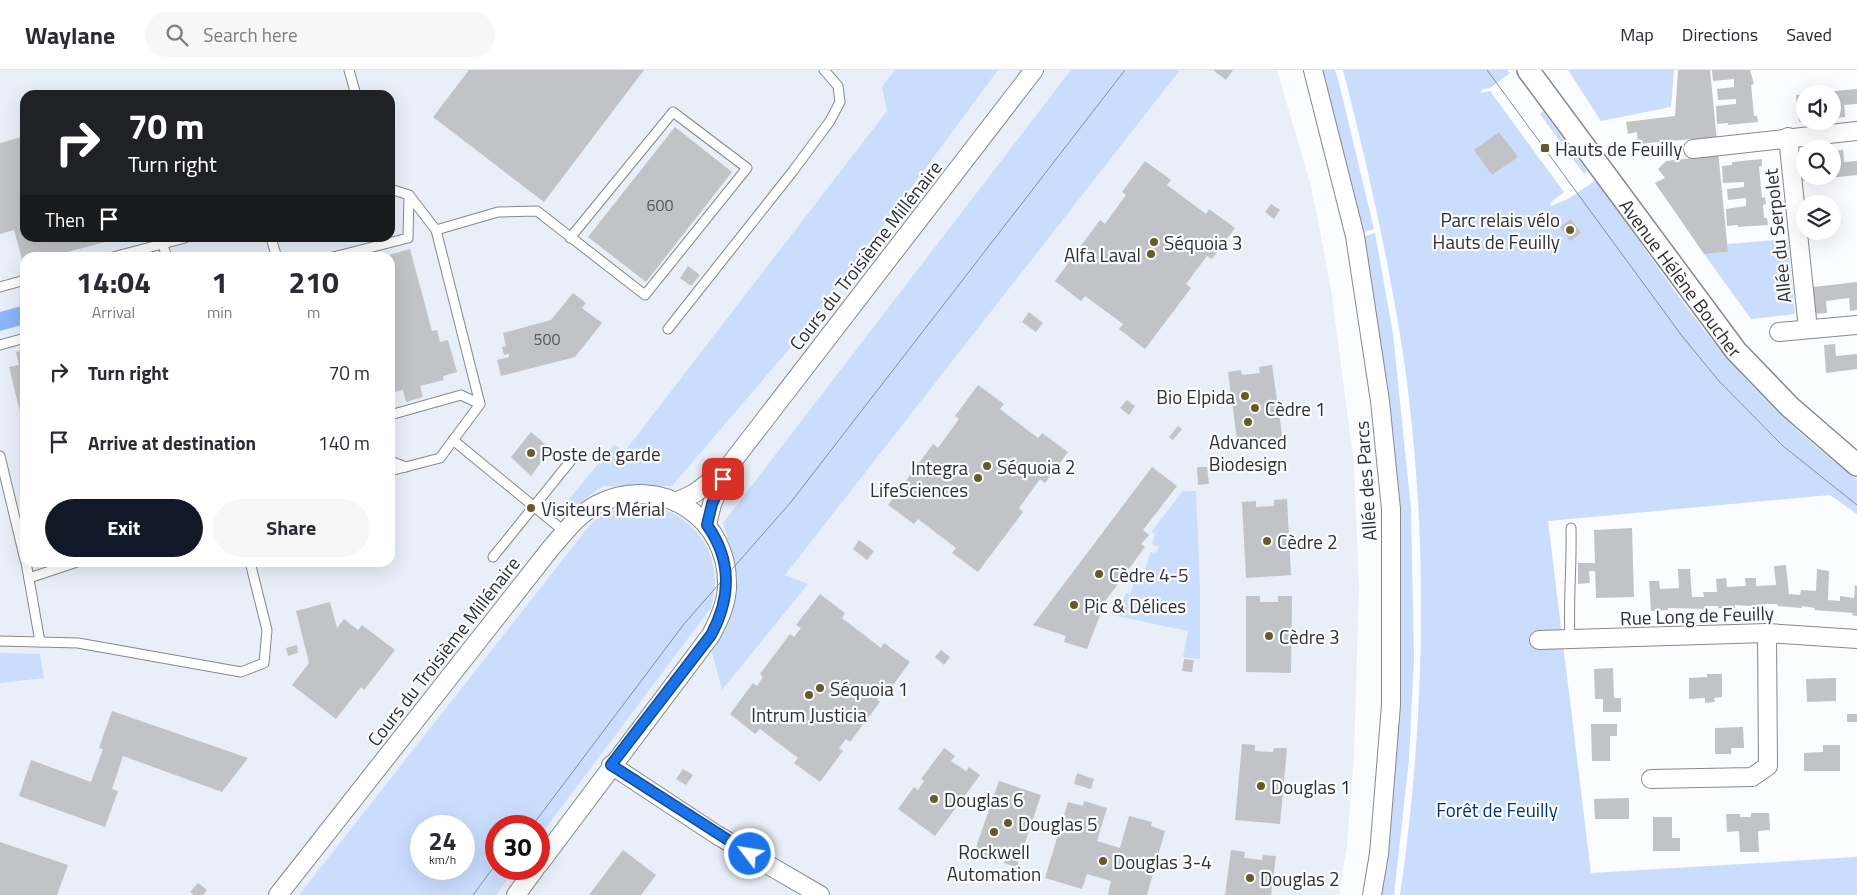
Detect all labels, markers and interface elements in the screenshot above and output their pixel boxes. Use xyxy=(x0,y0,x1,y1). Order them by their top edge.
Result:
search box xyxy=(145,12,495,57)
text: Waylane xyxy=(25,17,115,53)
text: Search here xyxy=(203,20,298,49)
icon: search xyxy=(163,21,191,49)
text: Map xyxy=(1620,21,1654,48)
text: Directions xyxy=(1682,21,1758,48)
text: Saved xyxy=(1786,21,1832,48)
map controls xyxy=(1796,85,1841,240)
button: sound xyxy=(1796,85,1841,130)
text: 70 m xyxy=(128,99,204,153)
icon: right xyxy=(45,110,110,175)
place label: Hauts de Feuilly xyxy=(1555,134,1682,163)
button: search xyxy=(1796,140,1841,185)
marker: Hauts de Feuilly xyxy=(1539,142,1551,154)
text: Turn right xyxy=(128,147,217,181)
street label: Cours du Troisième Millénaire xyxy=(782,154,948,356)
street label: Allée du Serpolet xyxy=(1755,167,1798,305)
street label: Avenue Hélène Boucher xyxy=(1613,192,1749,364)
house number: 600 xyxy=(647,193,673,217)
button: layers xyxy=(1796,195,1841,240)
text: Then xyxy=(45,205,85,234)
icon: arrive xyxy=(95,205,123,233)
place label: Parc relais vélo Hauts de Feuilly xyxy=(1433,205,1560,256)
marker: Parc relais vélo Hauts de Feuilly xyxy=(1564,224,1576,236)
place label: Séquoia 3 xyxy=(1164,228,1243,257)
marker: Séquoia 3 xyxy=(1148,236,1160,248)
place label: Alfa Laval xyxy=(1064,240,1141,269)
marker: Alfa Laval xyxy=(1145,248,1157,260)
text: 14:04 xyxy=(76,259,151,305)
text: 1 xyxy=(211,259,228,305)
text: 210 xyxy=(289,259,339,305)
text: Arrival xyxy=(92,300,135,324)
text: min xyxy=(207,300,232,324)
text: m xyxy=(307,300,320,324)
house number: 500 xyxy=(534,327,560,351)
icon: right xyxy=(45,358,73,386)
text: Turn right xyxy=(88,358,169,387)
text: 70 m xyxy=(329,358,370,387)
place label: Bio Elpida xyxy=(1156,382,1235,411)
marker: Bio Elpida xyxy=(1239,390,1251,402)
place label: Cèdre 1 xyxy=(1265,394,1326,423)
marker: Cèdre 1 xyxy=(1249,402,1261,414)
marker: Advanced Biodesign xyxy=(1242,416,1254,428)
street label: Allée des Parcs xyxy=(1346,420,1384,542)
place label: Advanced Biodesign xyxy=(1209,427,1287,478)
icon: arrive xyxy=(45,428,73,456)
text: Arrive at destination xyxy=(88,428,256,457)
text: 140 m xyxy=(318,428,370,457)
place label: Poste de garde xyxy=(541,439,661,468)
marker: Poste de garde xyxy=(525,447,537,459)
place label: Séquoia 2 xyxy=(997,452,1076,481)
place label: Integra LifeSciences xyxy=(870,453,968,504)
pin xyxy=(702,458,744,500)
marker: Séquoia 2 xyxy=(981,460,993,472)
icon: arrive xyxy=(709,465,737,493)
marker: Integra LifeSciences xyxy=(972,472,984,484)
place label: Visiteurs Mérial xyxy=(541,494,665,523)
button: Exit xyxy=(45,499,203,557)
button: Share xyxy=(213,499,370,557)
marker: Visiteurs Mérial xyxy=(525,502,537,514)
place label: Cèdre 2 xyxy=(1277,527,1338,556)
marker: Cèdre 2 xyxy=(1261,535,1273,547)
street label: Cours du Troisième Millénaire xyxy=(360,550,526,752)
place label: Cèdre 4-5 xyxy=(1109,560,1189,589)
marker: Cèdre 4-5 xyxy=(1093,568,1105,580)
place label: Pic & Délices xyxy=(1084,591,1186,620)
street label: Rue Long de Feuilly xyxy=(1620,598,1774,632)
marker: Pic & Délices xyxy=(1068,599,1080,611)
place label: Cèdre 3 xyxy=(1279,622,1340,651)
marker: Cèdre 3 xyxy=(1263,630,1275,642)
place label: Séquoia 1 xyxy=(830,674,909,703)
marker: Séquoia 1 xyxy=(814,682,826,694)
marker: Intrum Justicia xyxy=(803,689,815,701)
place label: Intrum Justicia xyxy=(751,700,867,729)
place label: Douglas 1 xyxy=(1271,772,1351,801)
marker: Douglas 1 xyxy=(1255,780,1267,792)
place label: Douglas 6 xyxy=(944,785,1024,814)
marker: Douglas 6 xyxy=(928,793,940,805)
park label: Forêt de Feuilly xyxy=(1436,795,1558,824)
place label: Douglas 5 xyxy=(1018,809,1098,838)
speed limit sign: 30 xyxy=(485,815,550,880)
marker: Douglas 5 xyxy=(1002,817,1014,829)
text: 24 xyxy=(428,822,457,860)
marker: Rockwell Automation xyxy=(988,826,1000,838)
position arrow xyxy=(723,827,775,879)
place label: Rockwell Automation xyxy=(947,837,1041,888)
place label: Douglas 3-4 xyxy=(1113,847,1212,876)
text: km/h xyxy=(429,850,456,869)
marker: Douglas 3-4 xyxy=(1097,855,1109,867)
place label: Douglas 2 xyxy=(1260,864,1340,893)
marker: Douglas 2 xyxy=(1244,872,1256,884)

